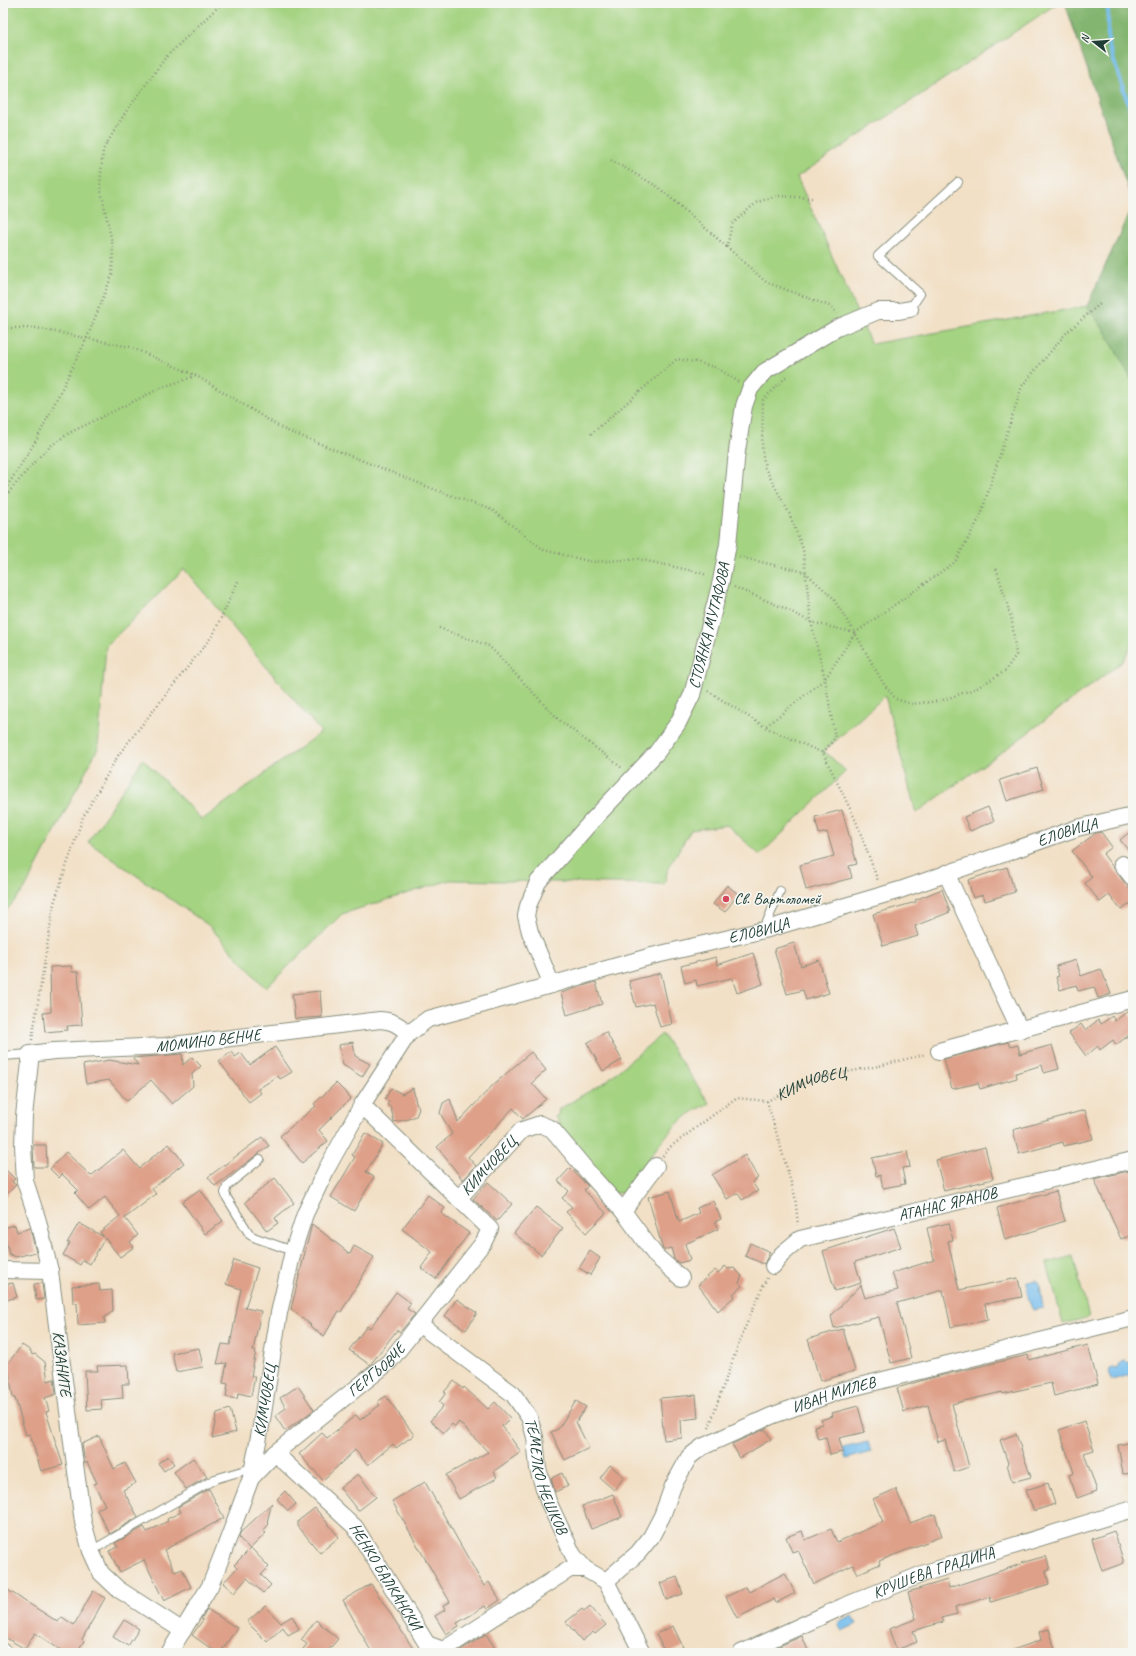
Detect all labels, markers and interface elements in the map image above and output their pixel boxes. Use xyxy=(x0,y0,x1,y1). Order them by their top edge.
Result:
north arrow xyxy=(1074,22,1114,62)
text: N xyxy=(1077,32,1093,44)
street label: СТОЯНКА МУТАФОВА xyxy=(684,560,734,691)
street label: ЕЛОВИЦА xyxy=(1035,813,1100,851)
place label: Св. Вартоломей xyxy=(734,889,822,909)
marker: Св. Вартоломей xyxy=(721,894,731,904)
street label: ЕЛОВИЦА xyxy=(726,913,792,948)
street label: МОМИНО ВЕНЧЕ xyxy=(156,1024,264,1056)
street label: КИМЧОВЕЦ xyxy=(773,1062,850,1105)
street label: КИМЧОВЕЦ xyxy=(457,1131,522,1200)
street label: АТАНАС ЯРАНОВ xyxy=(896,1182,1001,1225)
street label: КАЗАНИТЕ xyxy=(48,1330,76,1400)
street label: ГЕРГЬОВЧЕ xyxy=(344,1337,411,1401)
street label: КИМЧОВЕЦ xyxy=(249,1361,281,1439)
street label: ИВАН МИЛЕВ xyxy=(789,1372,879,1418)
street label: ТЕМЕЛКО НЕШКОВ xyxy=(520,1416,573,1539)
street label: НЕНКО БАЛКАНСКИ xyxy=(345,1519,428,1636)
street label: КРУШЕВА ГРАДИНА xyxy=(870,1542,998,1603)

